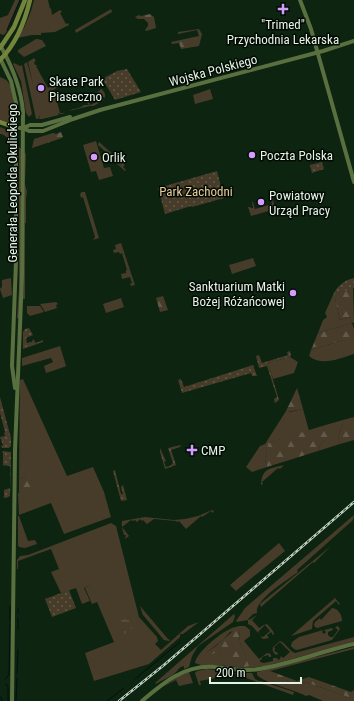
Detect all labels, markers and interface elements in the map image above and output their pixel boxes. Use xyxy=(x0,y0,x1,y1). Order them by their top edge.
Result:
marker: "Trimed" Przychodnia Lekarska xyxy=(277,3,289,15)
place label: "Trimed" Przychodnia Lekarska xyxy=(227,17,339,47)
street label: Wojska Polskiego xyxy=(167,52,259,89)
place label: Skate Park Piaseczno xyxy=(49,74,104,104)
marker: Skate Park Piaseczno xyxy=(36,83,46,93)
street label: Generała Leopolda Okulickiego xyxy=(5,104,20,262)
place label: Poczta Polska xyxy=(260,148,333,163)
place label: Orlik xyxy=(102,150,126,165)
marker: Poczta Polska xyxy=(247,150,257,160)
marker: Orlik xyxy=(89,152,99,162)
park label: Park Zachodni xyxy=(159,184,233,199)
place label: Powiatowy Urząd Pracy xyxy=(269,188,331,218)
marker: Powiatowy Urząd Pracy xyxy=(256,197,266,207)
place label: Sanktuarium Matki Bożej Różańcowej xyxy=(189,279,285,309)
marker: Sanktuarium Matki Bożej Różańcowej xyxy=(288,288,298,298)
place label: CMP xyxy=(201,443,225,458)
marker: CMP xyxy=(186,444,198,456)
scale bar xyxy=(210,659,301,685)
text: 200 m xyxy=(216,666,246,680)

